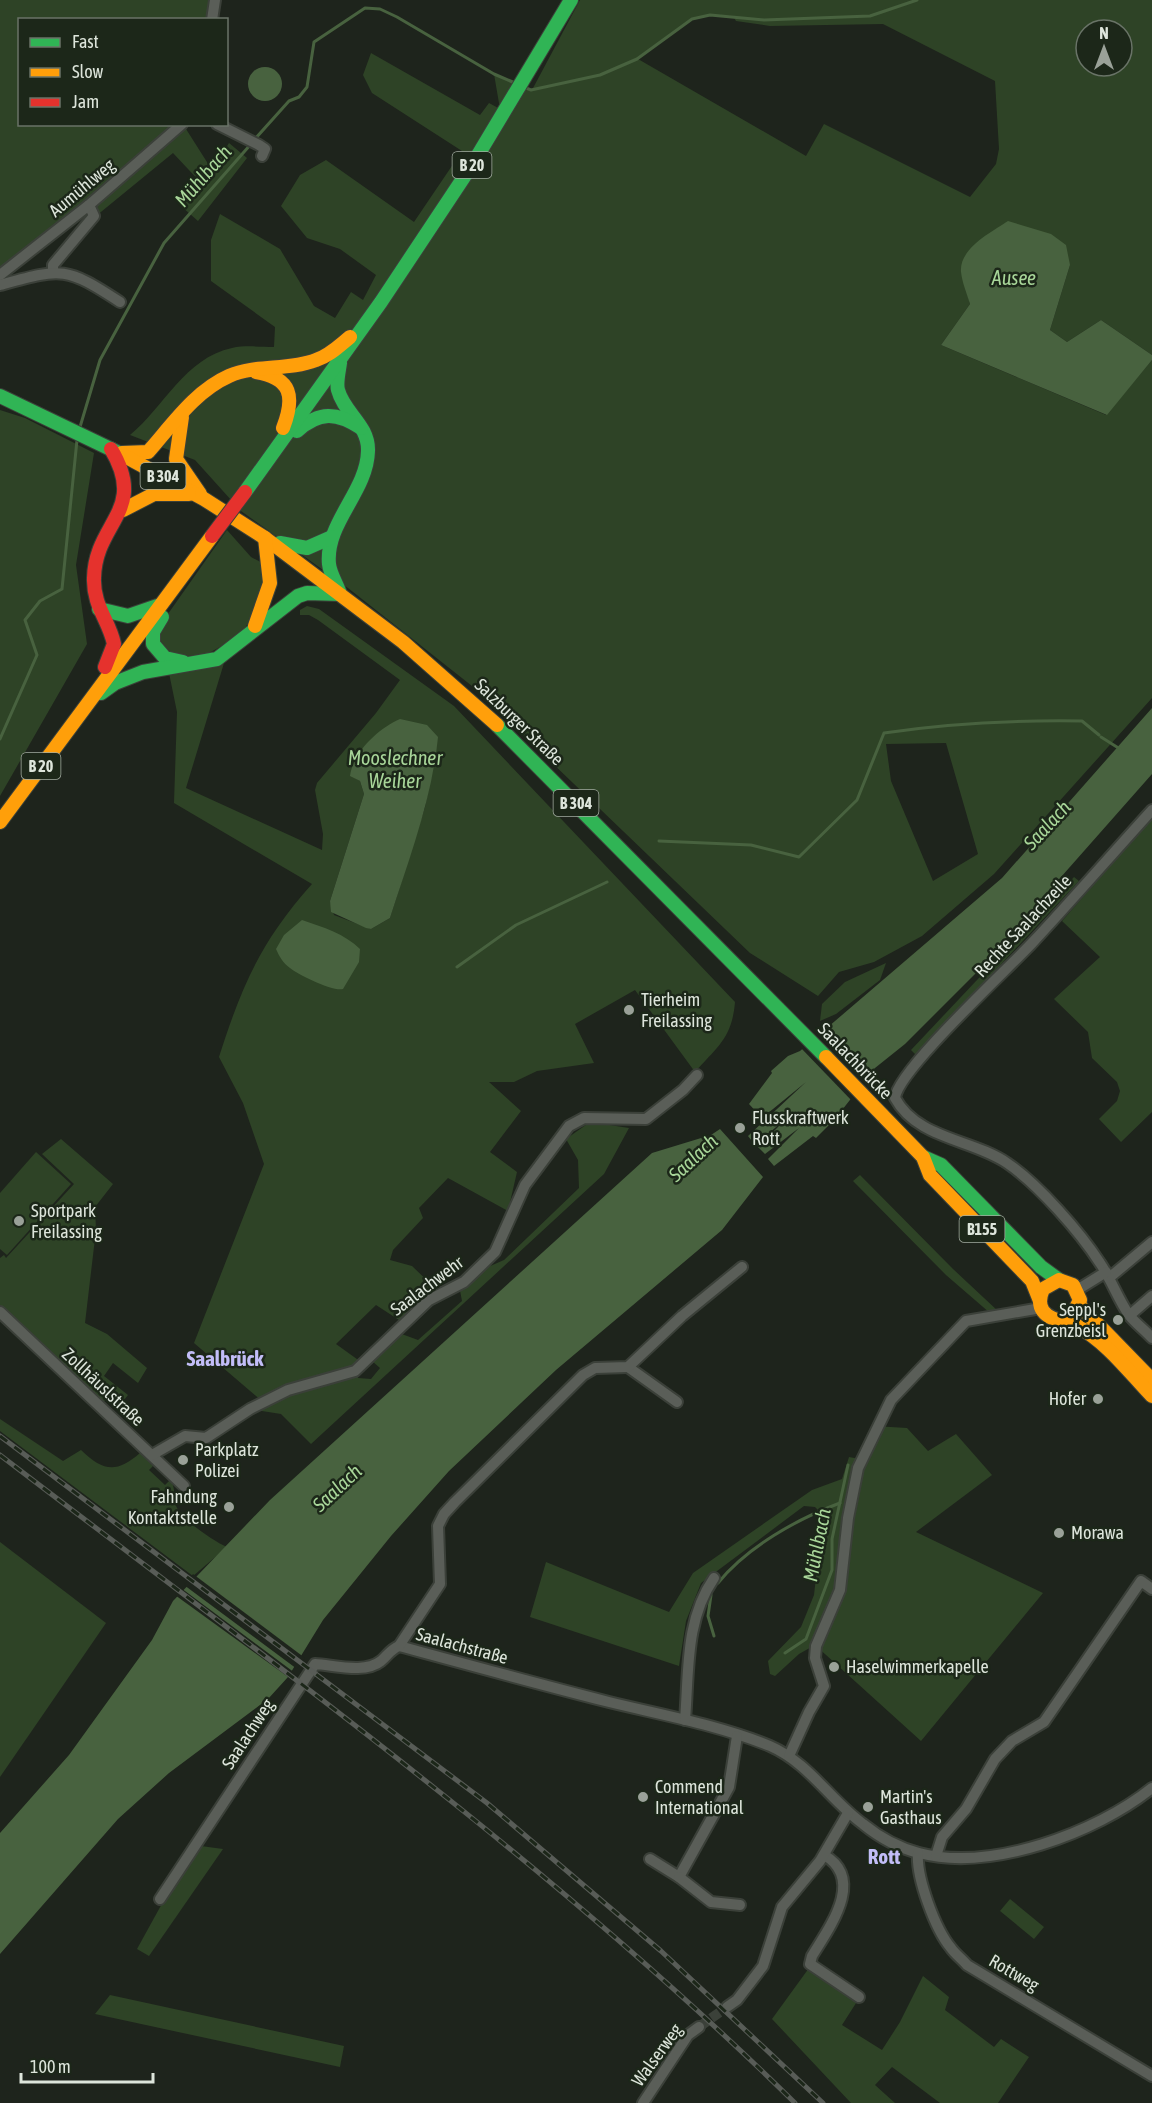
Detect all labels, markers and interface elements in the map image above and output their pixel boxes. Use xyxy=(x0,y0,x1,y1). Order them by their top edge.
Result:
legend xyxy=(18,18,228,126)
north arrow xyxy=(1074,18,1134,78)
text: N xyxy=(1099,24,1109,42)
text: Fast xyxy=(72,31,99,52)
text: Slow xyxy=(72,61,103,82)
text: Jam xyxy=(72,91,99,112)
water label: Mühlbach xyxy=(170,140,236,211)
road number: B 20 xyxy=(452,152,492,178)
street label: Aumühlweg xyxy=(45,154,119,221)
water label: Ausee xyxy=(991,266,1036,289)
road number: B 304 xyxy=(140,463,186,489)
street label: Salzburger Straße xyxy=(471,674,568,769)
water label: Mooslechner Weiher xyxy=(348,746,443,792)
road number: B 20 xyxy=(22,753,60,779)
road number: B 304 xyxy=(554,790,598,816)
water label: Saalach xyxy=(1018,795,1075,855)
street label: Rechte Saalachzeile xyxy=(970,870,1075,981)
place label: Tierheim Freilassing xyxy=(641,989,712,1031)
marker: Tierheim Freilassing xyxy=(622,1003,636,1017)
street label: Saalachbrücke xyxy=(814,1018,897,1103)
place label: Flusskraftwerk Rott xyxy=(752,1107,849,1149)
marker: Flusskraftwerk Rott xyxy=(733,1121,747,1135)
water label: Saalach xyxy=(663,1129,722,1187)
place label: Sportpark Freilassing xyxy=(31,1200,102,1242)
marker: Sportpark Freilassing xyxy=(12,1214,26,1228)
road number: B155 xyxy=(960,1216,1004,1242)
street label: Saalachwehr xyxy=(386,1251,468,1320)
place label: Seppl's Grenzbeisl xyxy=(1036,1299,1106,1341)
marker: Seppl's Grenzbeisl xyxy=(1111,1313,1125,1327)
street label: Zollhäuslstraße xyxy=(58,1343,149,1430)
district label: Saalbrück xyxy=(186,1346,264,1370)
place label: Hofer xyxy=(1049,1388,1087,1409)
marker: Hofer xyxy=(1091,1392,1105,1406)
place label: Parkplatz Polizei xyxy=(195,1439,259,1481)
marker: Parkplatz Polizei xyxy=(176,1453,190,1467)
water label: Saalach xyxy=(307,1459,366,1517)
place label: Fahndung Kontaktstelle xyxy=(128,1486,217,1528)
marker: Fahndung Kontaktstelle xyxy=(222,1500,236,1514)
water label: Mühlbach xyxy=(798,1506,835,1583)
place label: Morawa xyxy=(1071,1522,1124,1543)
marker: Morawa xyxy=(1052,1526,1066,1540)
street label: Saalachstraße xyxy=(414,1623,510,1668)
place label: Haselwimmerkapelle xyxy=(846,1656,989,1677)
marker: Haselwimmerkapelle xyxy=(827,1660,841,1674)
street label: Saalachweg xyxy=(217,1695,278,1773)
place label: Commend International xyxy=(655,1776,744,1818)
place label: Martin's Gasthaus xyxy=(880,1786,942,1828)
marker: Commend International xyxy=(636,1790,650,1804)
marker: Martin's Gasthaus xyxy=(861,1800,875,1814)
district label: Rott xyxy=(868,1844,900,1868)
street label: Rottweg xyxy=(985,1950,1043,1995)
street label: Walserweg xyxy=(627,2019,686,2090)
scale bar xyxy=(21,2046,153,2084)
text: 100 m xyxy=(30,2056,71,2077)

